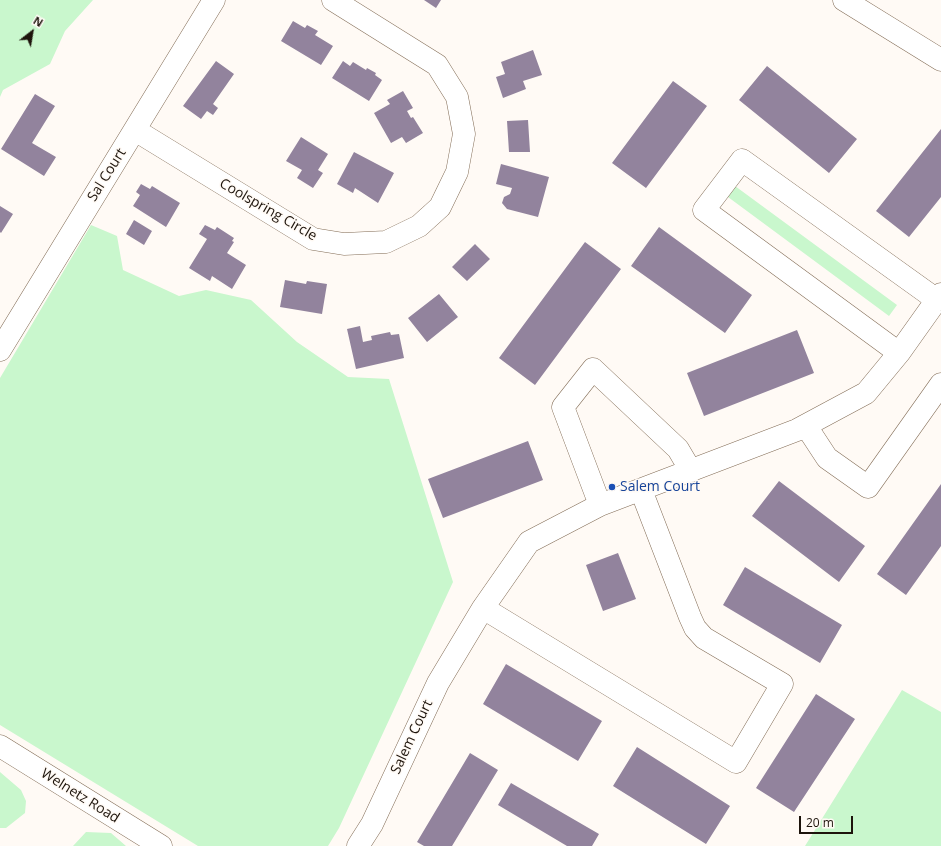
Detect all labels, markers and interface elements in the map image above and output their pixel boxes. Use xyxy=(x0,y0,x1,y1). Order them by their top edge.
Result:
north arrow xyxy=(12,12,52,52)
text: N xyxy=(31,13,46,30)
street label: Sal Court xyxy=(84,145,130,205)
street label: Coolspring Circle xyxy=(216,175,320,245)
place label: Salem Court xyxy=(620,479,700,495)
marker: Salem Court xyxy=(607,482,617,492)
street label: Salem Court xyxy=(387,697,437,777)
street label: Welnetz Road xyxy=(38,765,122,827)
scale bar xyxy=(801,808,855,834)
text: 20 m xyxy=(806,814,834,831)

